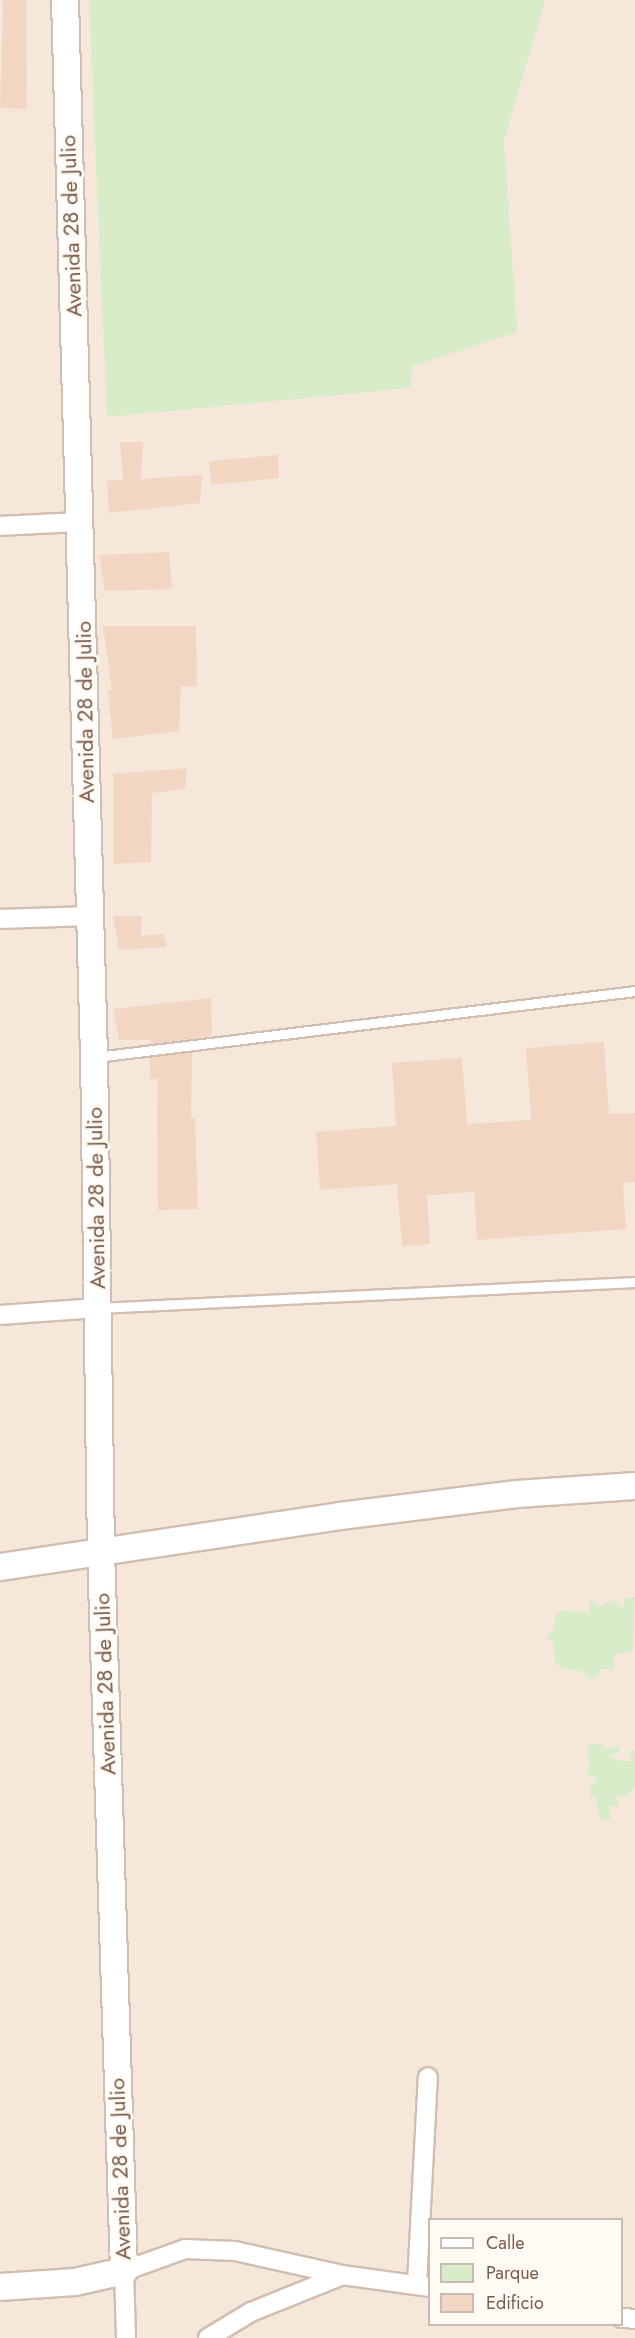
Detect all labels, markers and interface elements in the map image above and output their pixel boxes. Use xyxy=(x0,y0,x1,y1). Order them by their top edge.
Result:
street label: Avenida 28 de Julio xyxy=(55,134,87,318)
street label: Avenida 28 de Julio xyxy=(70,621,100,803)
street label: Avenida 28 de Julio xyxy=(81,1107,111,1289)
street label: Avenida 28 de Julio xyxy=(89,1592,121,1776)
street label: Avenida 28 de Julio xyxy=(104,2077,136,2261)
legend xyxy=(428,2218,623,2326)
text: Calle xyxy=(486,2230,525,2256)
text: Parque xyxy=(486,2260,539,2286)
text: Edificio xyxy=(486,2290,544,2316)

